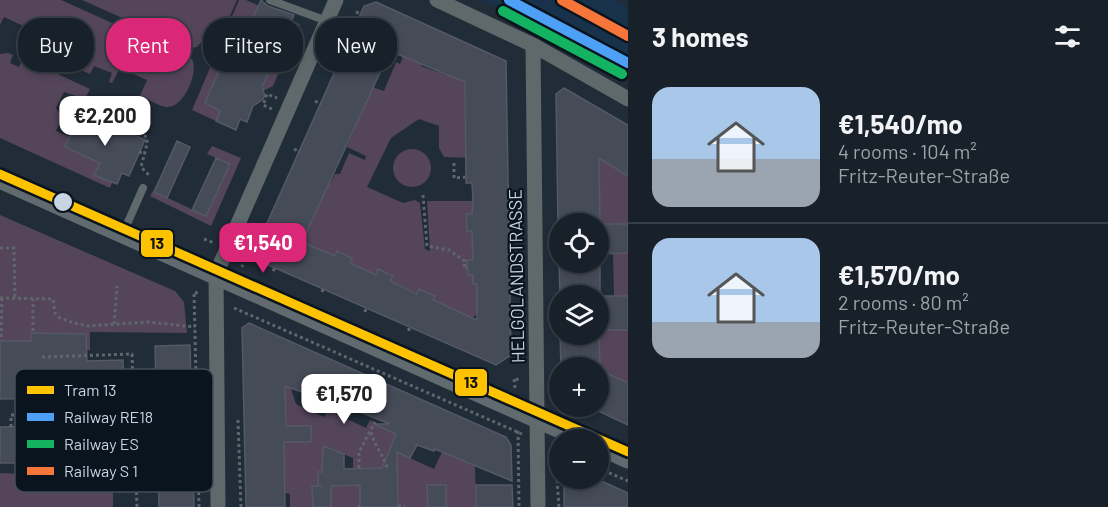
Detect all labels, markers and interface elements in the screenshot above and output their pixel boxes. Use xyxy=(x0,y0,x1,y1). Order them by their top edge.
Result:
chip: Buy xyxy=(18,18,94,72)
chip: Rent xyxy=(106,18,191,72)
chip: Filters xyxy=(203,18,303,72)
chip: New xyxy=(315,18,397,72)
icon: filters xyxy=(1051,20,1084,53)
text: 3 homes xyxy=(652,21,749,52)
pin: €2,200 xyxy=(56,96,154,147)
text: €2,200 xyxy=(73,103,137,127)
text: €1,540/mo xyxy=(838,108,963,139)
icon: home xyxy=(700,111,772,183)
text: 4 rooms · 104 m² xyxy=(838,139,977,163)
text: Fritz-Reuter-Straße xyxy=(838,163,1010,187)
street label: HELGOLANDSTRASSE xyxy=(503,189,529,363)
unlabelled marker xyxy=(52,191,74,213)
map controls xyxy=(549,213,609,489)
button: locate xyxy=(549,213,609,273)
pin: €1,540 xyxy=(214,223,312,274)
line badge: 13 xyxy=(140,229,174,258)
text: €1,540 xyxy=(233,230,293,254)
text: 13 xyxy=(150,233,164,252)
text: €1,570/mo xyxy=(838,259,960,290)
icon: home xyxy=(700,262,772,334)
button: layers xyxy=(549,285,609,345)
text: 2 rooms · 80 m² xyxy=(838,290,969,314)
text: Fritz-Reuter-Straße xyxy=(838,314,1010,338)
button: + xyxy=(549,357,609,417)
line badge: 13 xyxy=(454,368,488,397)
legend xyxy=(15,369,213,492)
text: 13 xyxy=(464,372,478,391)
pin: €1,570 xyxy=(295,374,393,425)
text: Tram 13 xyxy=(64,380,117,399)
text: €1,570 xyxy=(315,381,373,405)
text: Railway RE18 xyxy=(64,407,153,426)
button: − xyxy=(549,429,609,489)
text: Railway ES xyxy=(64,434,139,453)
text: Railway S 1 xyxy=(64,461,138,480)

